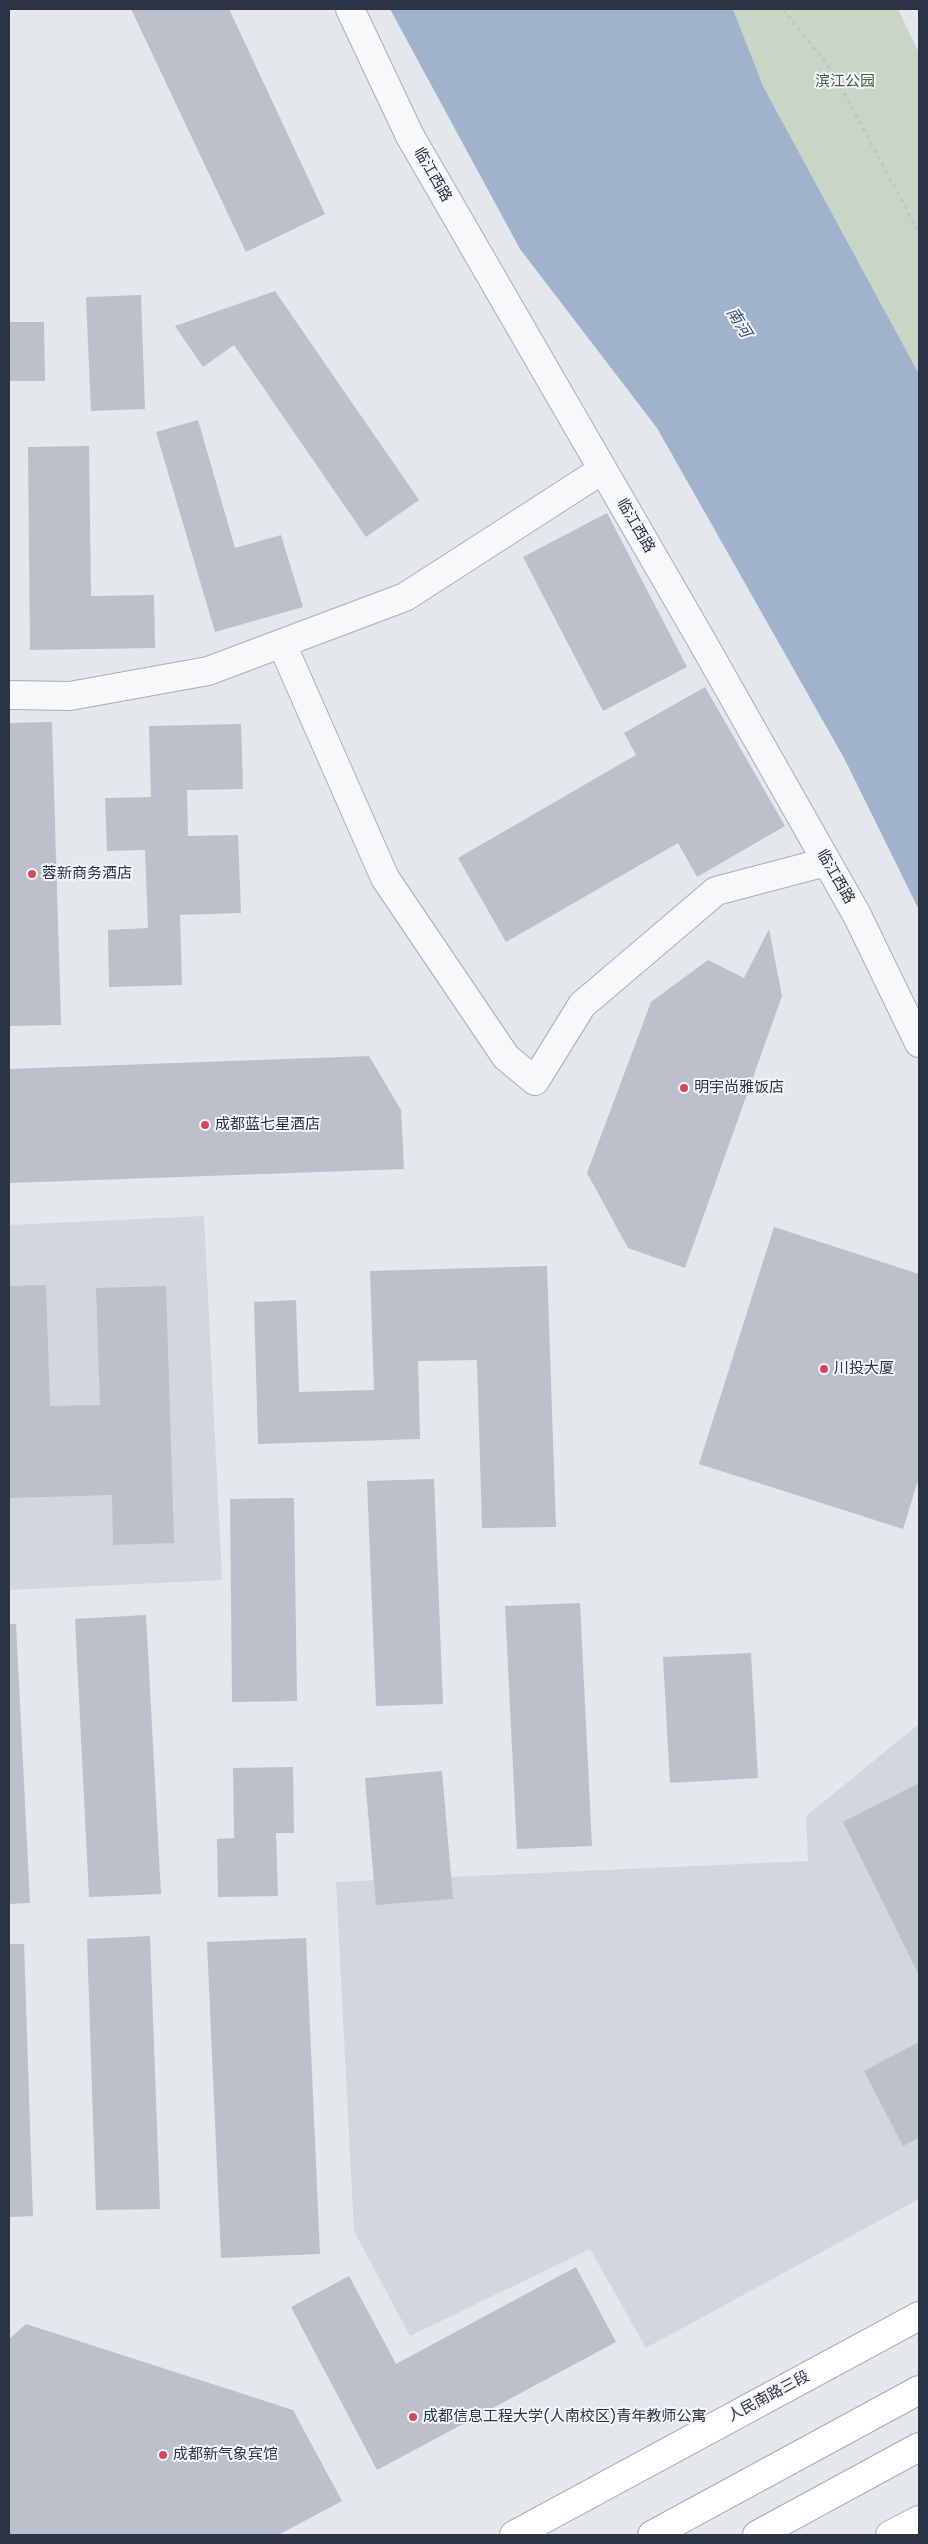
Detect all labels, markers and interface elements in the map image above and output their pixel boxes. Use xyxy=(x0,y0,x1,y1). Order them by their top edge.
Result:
park label: 滨江公园 xyxy=(815,73,875,91)
street label: 临江西路 xyxy=(409,145,455,205)
water label: 南河 xyxy=(721,304,755,342)
street label: 临江西路 xyxy=(612,496,658,556)
street label: 临江西路 xyxy=(812,847,858,907)
place label: 蓉新商务酒店 xyxy=(42,865,132,883)
marker: 蓉新商务酒店 xyxy=(26,868,38,880)
place label: 明宇尚雅饭店 xyxy=(694,1079,784,1097)
marker: 明宇尚雅饭店 xyxy=(678,1082,690,1094)
place label: 成都蓝七星酒店 xyxy=(215,1116,320,1134)
marker: 成都蓝七星酒店 xyxy=(199,1119,211,1131)
place label: 川投大厦 xyxy=(834,1360,894,1378)
marker: 川投大厦 xyxy=(818,1363,830,1375)
street label: 人民南路三段 xyxy=(725,2368,813,2426)
place label: 成都信息工程大学(人南校区)青年教师公寓 xyxy=(423,2408,707,2426)
marker: 成都信息工程大学(人南校区)青年教师公寓 xyxy=(407,2411,419,2423)
place label: 成都新气象宾馆 xyxy=(173,2446,278,2464)
marker: 成都新气象宾馆 xyxy=(157,2449,169,2461)

